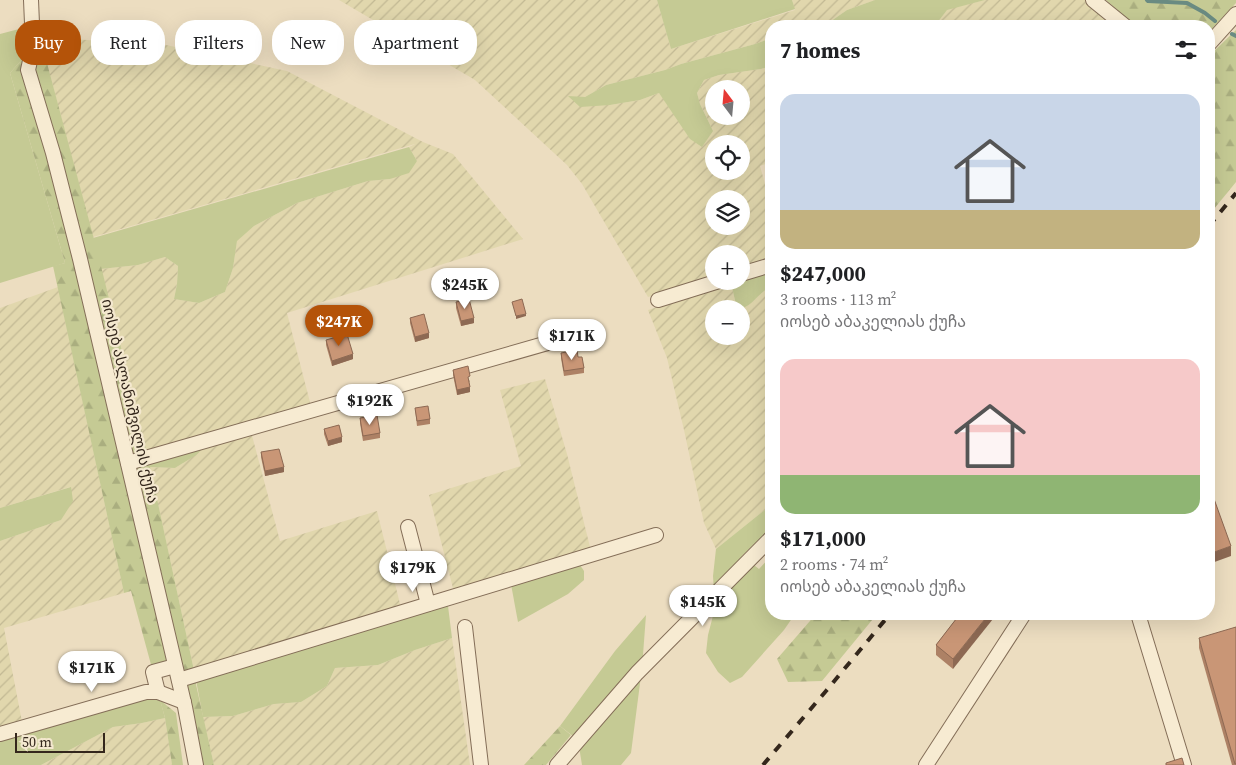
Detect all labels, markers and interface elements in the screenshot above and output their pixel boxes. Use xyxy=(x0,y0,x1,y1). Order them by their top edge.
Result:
chip: Buy xyxy=(15,20,81,65)
chip: Rent xyxy=(91,20,165,65)
chip: Filters xyxy=(175,20,262,65)
chip: New xyxy=(272,20,344,65)
chip: Apartment xyxy=(354,20,477,65)
text: 7 homes xyxy=(780,36,860,65)
icon: filters xyxy=(1172,36,1200,64)
north arrow xyxy=(705,80,750,125)
map controls xyxy=(705,80,750,345)
icon: home xyxy=(945,126,1035,216)
button: locate xyxy=(705,135,750,180)
button: layers xyxy=(705,190,750,235)
button: + xyxy=(705,245,750,290)
text: $247,000 xyxy=(780,259,866,288)
pin: $245K xyxy=(430,268,500,310)
text: $245K xyxy=(442,273,488,295)
text: 3 rooms · 113 m² xyxy=(780,288,896,310)
street label: იოსებ ასლანიშვილის ქუჩა xyxy=(97,297,164,505)
button: − xyxy=(705,300,750,345)
pin: $247K xyxy=(304,304,374,347)
text: $247K xyxy=(316,310,362,332)
text: იოსებ აბაკელიას ქუჩა xyxy=(780,310,966,332)
pin: $171K xyxy=(537,318,607,361)
text: $171K xyxy=(549,324,595,346)
pin: $192K xyxy=(335,384,405,426)
text: $192K xyxy=(347,389,393,411)
icon: home xyxy=(945,391,1035,481)
text: $171,000 xyxy=(780,524,866,553)
pin: $179K xyxy=(378,550,448,593)
text: 2 rooms · 74 m² xyxy=(780,553,888,575)
text: $179K xyxy=(390,556,436,578)
text: იოსებ აბაკელიას ქუჩა xyxy=(780,575,966,597)
pin: $145K xyxy=(668,584,738,627)
text: $145K xyxy=(680,590,726,612)
pin: $171K xyxy=(57,650,127,693)
text: $171K xyxy=(69,656,115,678)
scale bar xyxy=(15,730,105,753)
text: 50 m xyxy=(22,732,52,752)

